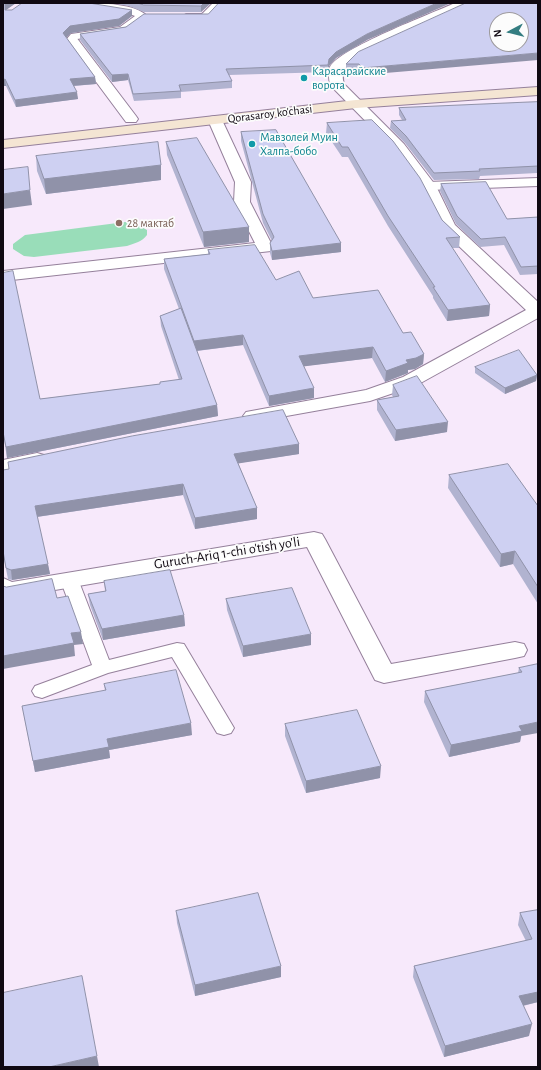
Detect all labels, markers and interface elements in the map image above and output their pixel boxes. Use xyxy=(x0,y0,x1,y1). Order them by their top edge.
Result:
north arrow xyxy=(489,12,529,52)
text: N xyxy=(492,29,504,38)
place label: Карасарайские ворота xyxy=(312,64,386,92)
marker: Карасарайские ворота xyxy=(299,73,309,83)
street label: Qorasaroy ko'chasi xyxy=(227,102,313,126)
place label: Мавзолей Муин Халпа-бобо xyxy=(260,130,338,158)
marker: Мавзолей Муин Халпа-бобо xyxy=(247,139,257,149)
place label: 28 мактаб xyxy=(127,216,174,230)
marker: 28 мактаб xyxy=(114,218,124,228)
street label: Guruch-Ariq 1-chi o'tish yo'li xyxy=(153,533,301,573)

